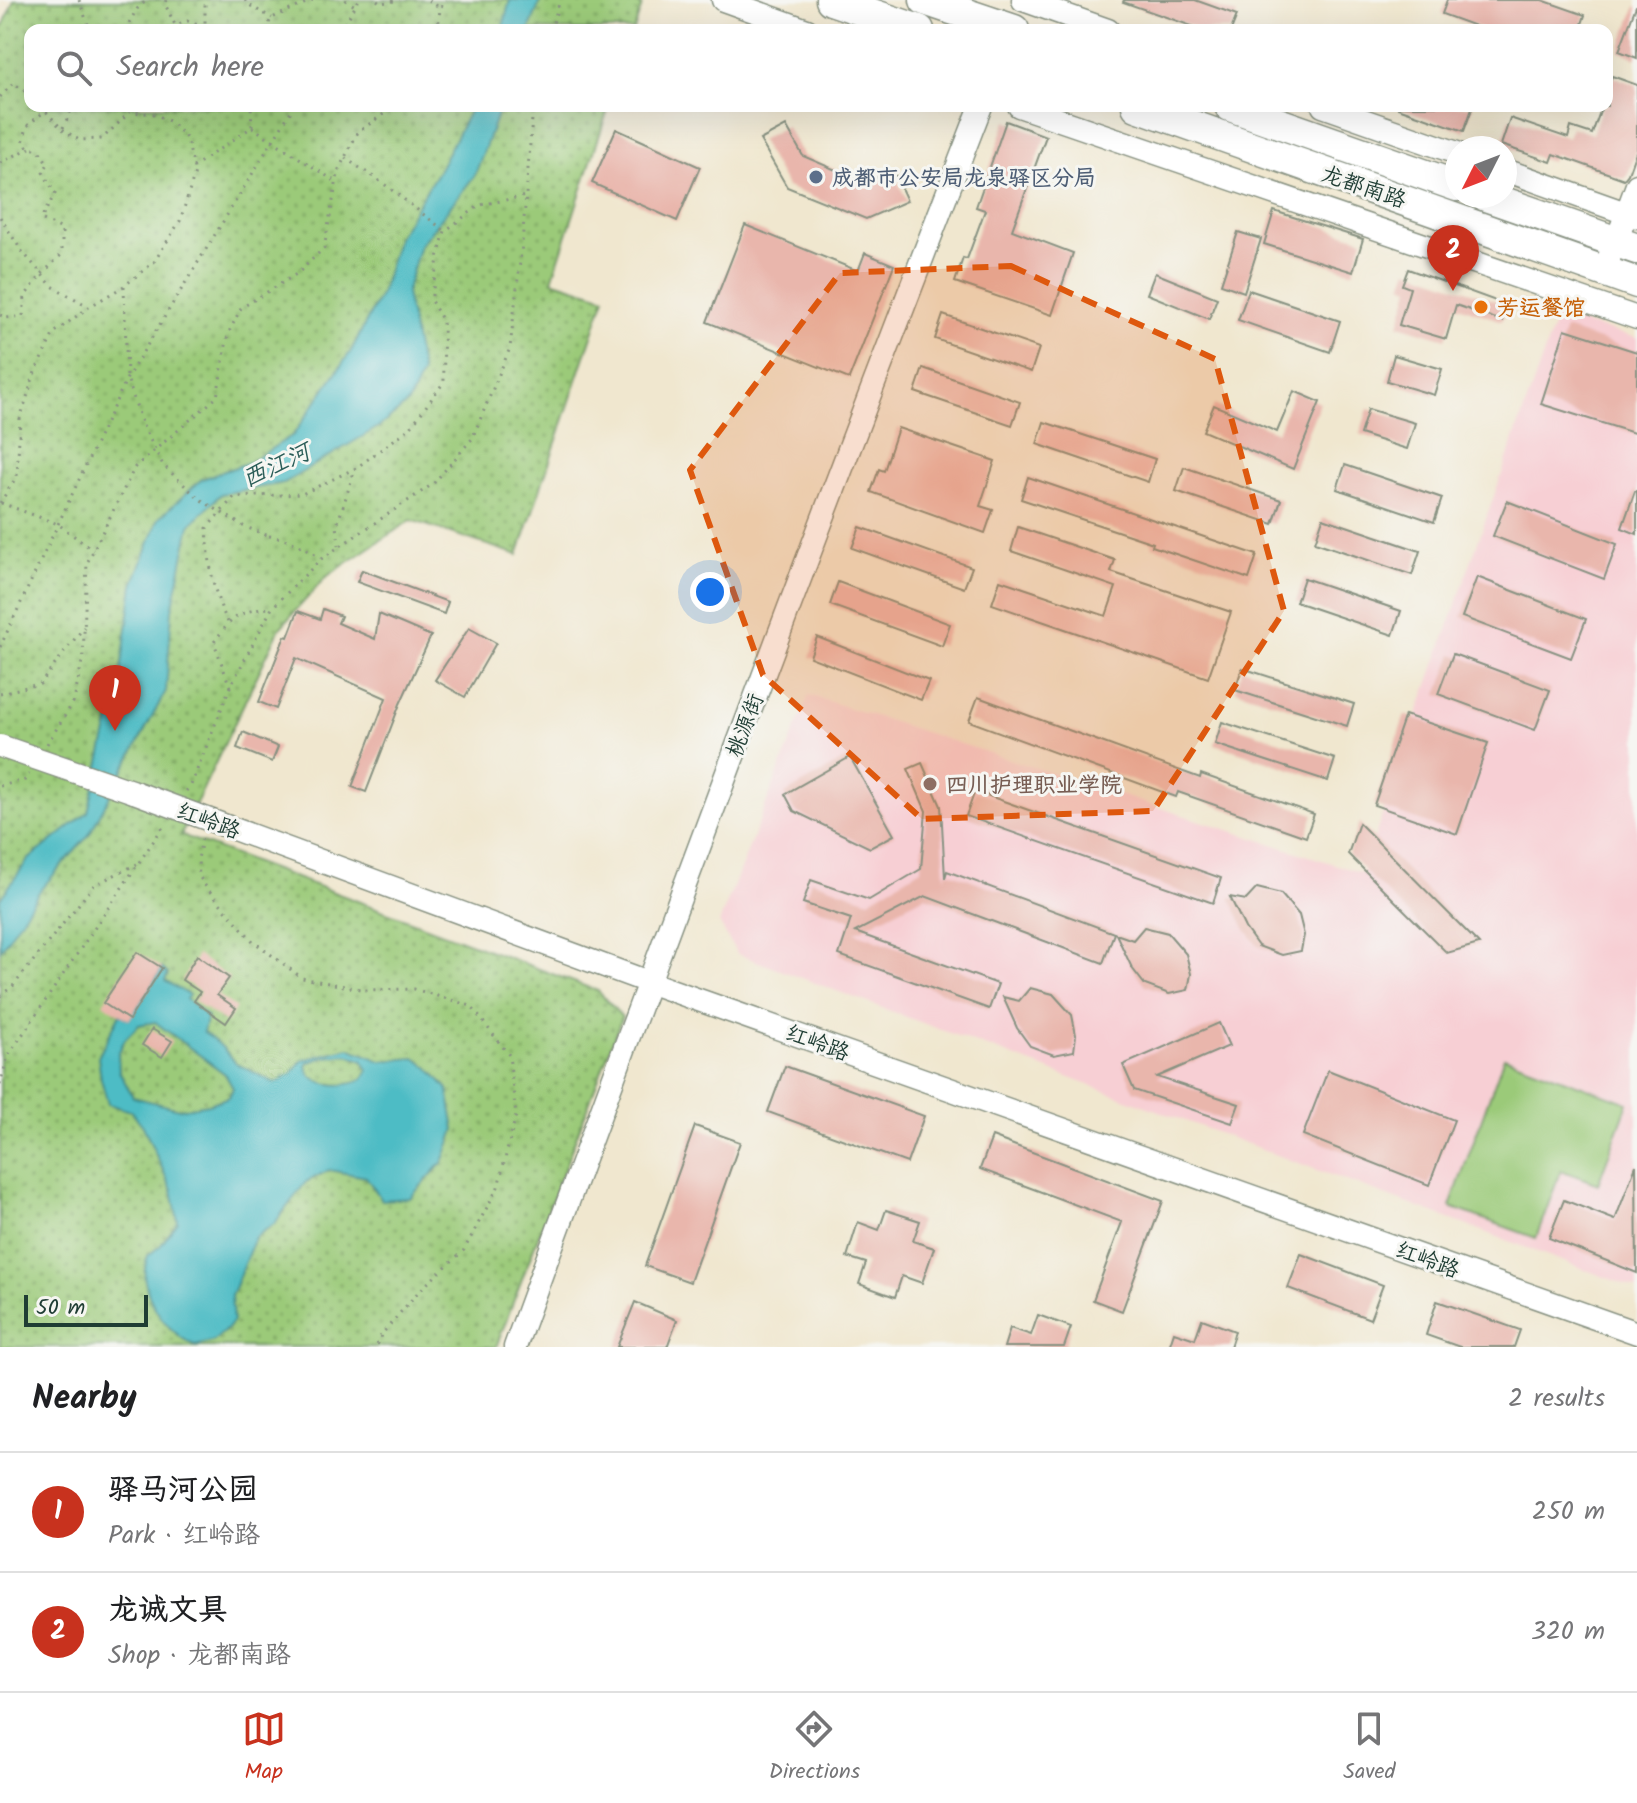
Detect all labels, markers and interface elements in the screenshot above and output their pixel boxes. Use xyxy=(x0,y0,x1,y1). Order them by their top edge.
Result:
search box xyxy=(24,24,1613,112)
text: Search here xyxy=(116,44,264,92)
icon: search xyxy=(52,46,96,90)
north arrow xyxy=(1445,136,1517,208)
street label: 龙都南路 xyxy=(1316,157,1410,219)
place label: 成都市公安局龙泉驿区分局 xyxy=(832,162,1096,197)
marker: 成都市公安局龙泉驿区分局 xyxy=(807,168,825,186)
pin: 2 xyxy=(1427,225,1479,291)
place label: 芳运餐馆 xyxy=(1497,292,1585,327)
marker: 芳运餐馆 xyxy=(1472,298,1490,316)
water label: 西江河 xyxy=(236,432,321,499)
your location xyxy=(690,572,730,612)
pin: 1 xyxy=(89,665,141,731)
street label: 桃源街 xyxy=(718,689,775,763)
place label: 四川护理职业学院 xyxy=(946,769,1122,804)
marker: 四川护理职业学院 xyxy=(921,775,939,793)
street label: 红岭路 xyxy=(171,795,245,850)
street label: 红岭路 xyxy=(780,1017,854,1072)
street label: 红岭路 xyxy=(1390,1234,1464,1289)
scale bar xyxy=(24,1291,148,1327)
text: 50 m xyxy=(36,1291,85,1326)
text: Nearby xyxy=(32,1372,137,1426)
text: 2 results xyxy=(1508,1378,1605,1420)
text: 驿马河公园 xyxy=(108,1467,258,1515)
text: 1 xyxy=(54,1491,62,1533)
text: 250 m xyxy=(1532,1491,1605,1533)
text: Park · 红岭路 xyxy=(108,1515,260,1557)
text: 龙诚文具 xyxy=(108,1587,228,1635)
text: 2 xyxy=(50,1611,66,1653)
text: 320 m xyxy=(1531,1611,1605,1653)
text: Shop · 龙都南路 xyxy=(108,1635,291,1677)
tab: Map xyxy=(242,1707,286,1790)
tab: Directions xyxy=(769,1707,860,1790)
tab: Saved xyxy=(1343,1707,1395,1790)

